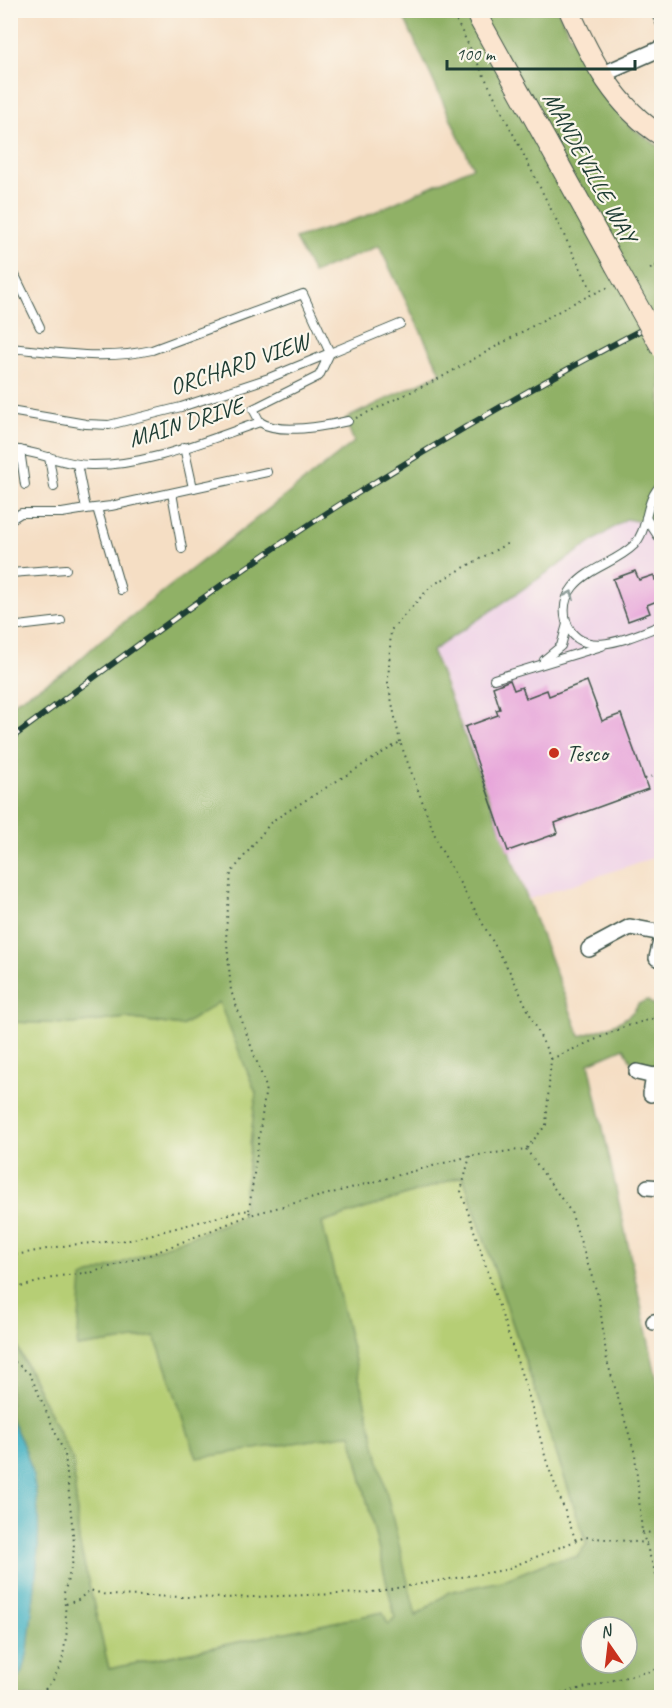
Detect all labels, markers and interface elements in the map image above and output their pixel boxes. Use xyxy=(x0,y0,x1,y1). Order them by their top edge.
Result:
scale bar xyxy=(447,33,634,71)
text: 100 m xyxy=(456,43,497,65)
street label: MANDEVILLE WAY xyxy=(536,86,646,251)
street label: ORCHARD VIEW xyxy=(166,325,317,402)
street label: MAIN DRIVE xyxy=(125,389,250,454)
one-way arrow xyxy=(562,590,574,601)
place label: Tesco xyxy=(566,738,610,768)
marker: Tesco xyxy=(547,746,561,760)
north arrow xyxy=(579,1615,639,1675)
text: N xyxy=(598,1620,616,1642)

